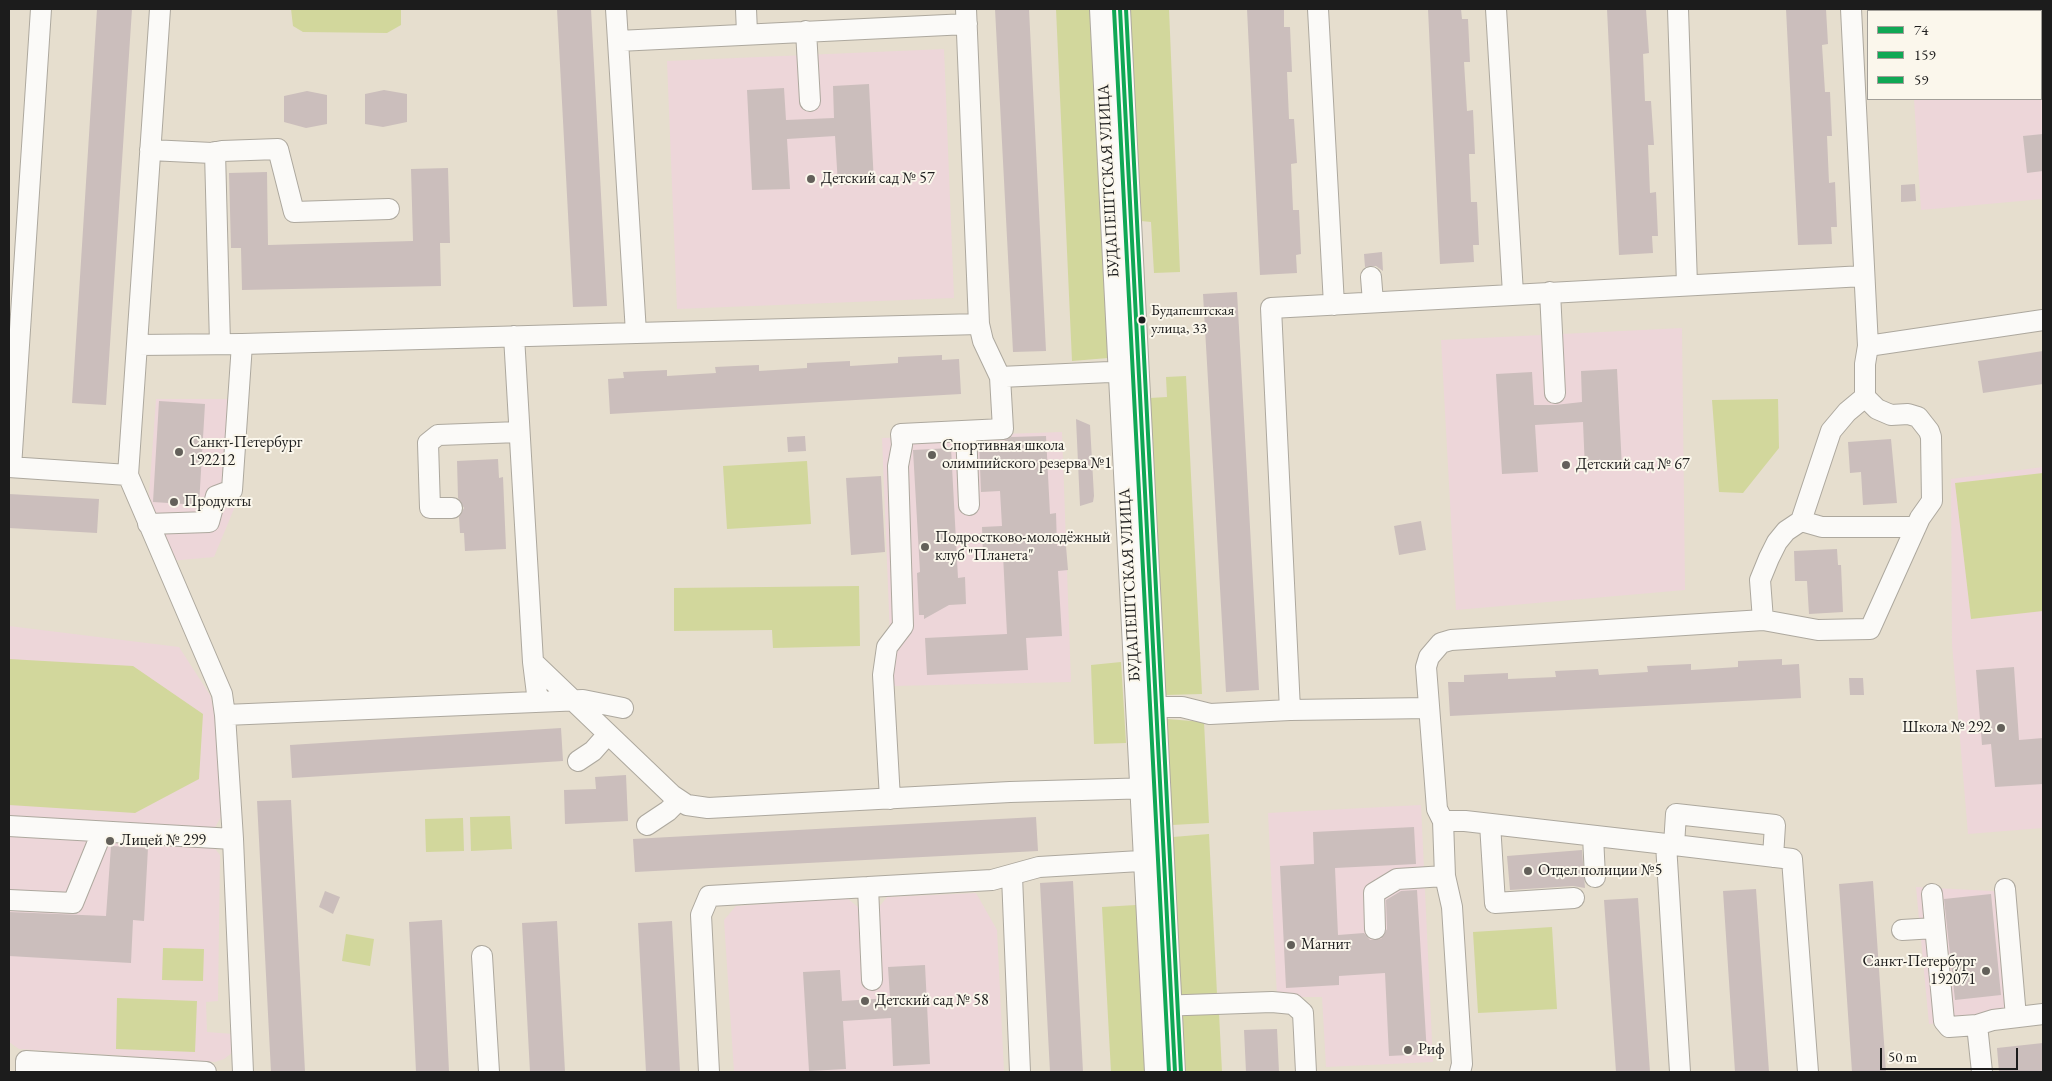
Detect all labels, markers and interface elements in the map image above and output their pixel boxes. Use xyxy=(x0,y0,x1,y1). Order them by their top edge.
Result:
legend xyxy=(1867,10,2042,100)
text: 74 xyxy=(1914,20,1928,39)
text: 159 xyxy=(1914,45,1936,64)
text: 59 xyxy=(1914,70,1928,89)
street label: БУДАПЕШТСКАЯ УЛИЦА xyxy=(1094,84,1124,278)
place label: Детский сад № 57 xyxy=(821,169,935,189)
marker: Детский сад № 57 xyxy=(805,173,817,185)
place label: Будапештская улица, 33 xyxy=(1151,302,1234,337)
marker: Будапештская улица, 33 xyxy=(1137,315,1147,325)
place label: Санкт-Петербург 192212 xyxy=(189,433,302,471)
place label: Спортивная школа олимпийского резерва №1 xyxy=(942,436,1112,474)
marker: Санкт-Петербург 192212 xyxy=(173,446,185,458)
marker: Спортивная школа олимпийского резерва №1 xyxy=(926,449,938,461)
place label: Детский сад № 67 xyxy=(1576,455,1690,475)
marker: Детский сад № 67 xyxy=(1560,459,1572,471)
street label: БУДАПЕШТСКАЯ УЛИЦА xyxy=(1115,488,1145,682)
place label: Продукты xyxy=(184,492,251,512)
marker: Продукты xyxy=(168,496,180,508)
place label: Подростково-молодёжный клуб "Планета" xyxy=(935,528,1110,566)
marker: Подростково-молодёжный клуб "Планета" xyxy=(919,541,931,553)
place label: Школа № 292 xyxy=(1902,718,1991,738)
marker: Школа № 292 xyxy=(1995,722,2007,734)
place label: Лицей № 299 xyxy=(120,831,206,851)
marker: Лицей № 299 xyxy=(104,835,116,847)
place label: Отдел полиции №5 xyxy=(1538,861,1662,881)
marker: Отдел полиции №5 xyxy=(1522,865,1534,877)
place label: Магнит xyxy=(1301,935,1350,955)
marker: Магнит xyxy=(1285,939,1297,951)
place label: Санкт-Петербург 192071 xyxy=(1863,952,1976,990)
marker: Санкт-Петербург 192071 xyxy=(1980,965,1992,977)
place label: Детский сад № 58 xyxy=(875,991,989,1011)
marker: Детский сад № 58 xyxy=(859,995,871,1007)
scale bar xyxy=(1882,1038,2020,1070)
place label: Риф xyxy=(1418,1040,1445,1060)
marker: Риф xyxy=(1402,1044,1414,1056)
text: 50 m xyxy=(1888,1047,1917,1066)

